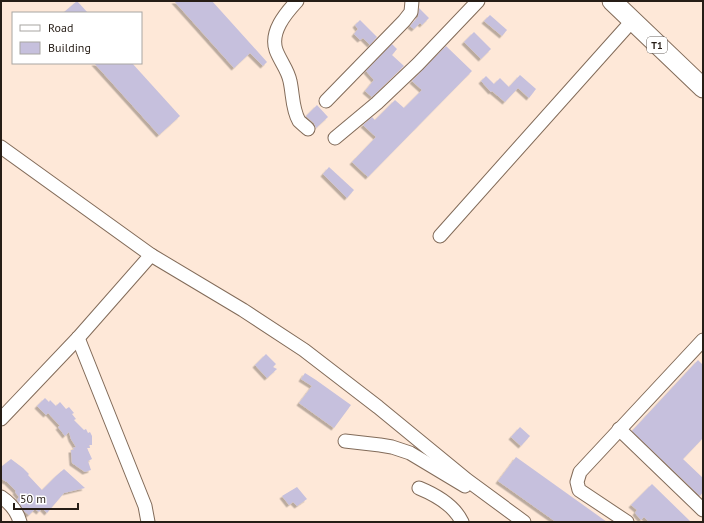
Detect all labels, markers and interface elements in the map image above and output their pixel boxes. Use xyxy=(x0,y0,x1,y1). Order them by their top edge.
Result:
legend xyxy=(12,12,142,64)
text: Road xyxy=(48,20,73,35)
road number: T1 xyxy=(647,37,667,53)
text: Building xyxy=(48,40,91,55)
scale bar xyxy=(14,485,78,511)
text: 50 m xyxy=(20,491,46,506)

